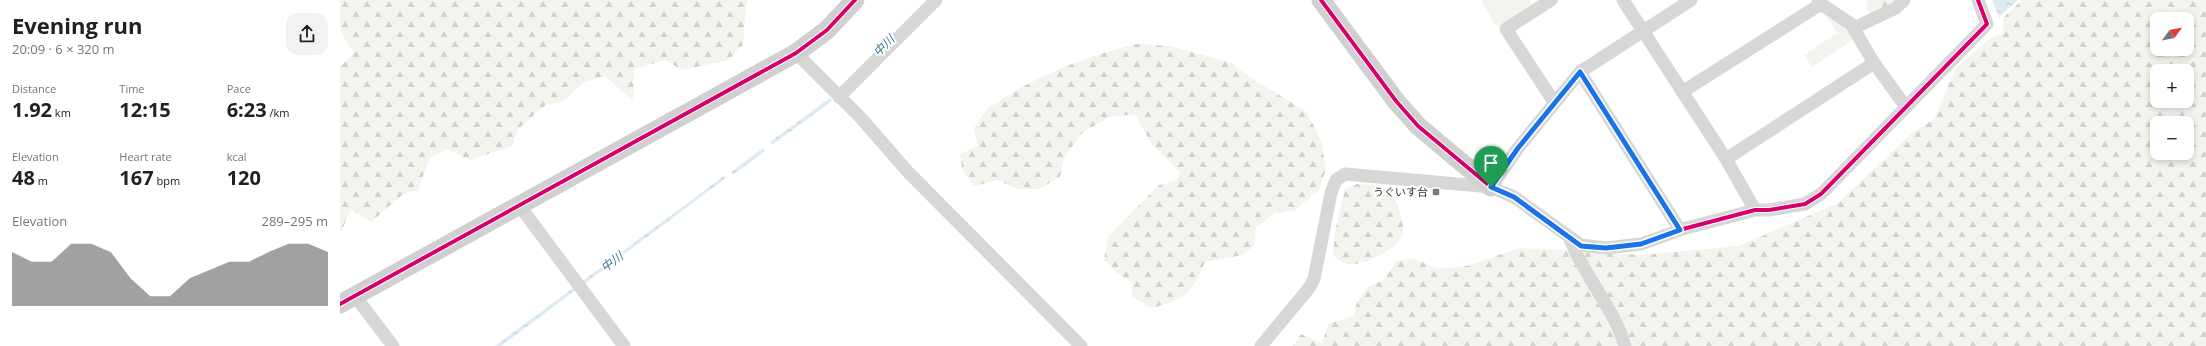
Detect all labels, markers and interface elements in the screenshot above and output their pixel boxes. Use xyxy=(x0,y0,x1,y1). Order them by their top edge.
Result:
text: Evening run xyxy=(12,10,143,40)
north arrow xyxy=(2150,12,2194,56)
map controls xyxy=(2150,12,2194,160)
button: share xyxy=(286,13,328,55)
water label: 中川 xyxy=(869,30,900,60)
text: 20:09 · 6 × 320 m xyxy=(12,40,115,58)
button: + xyxy=(2150,64,2194,108)
text: Distance xyxy=(12,81,56,96)
text: Time xyxy=(119,81,145,96)
text: Pace xyxy=(227,81,251,96)
text: 1.92 xyxy=(12,96,52,123)
text: 12:15 xyxy=(119,96,171,123)
text: 6:23 xyxy=(227,96,267,123)
text: km xyxy=(52,105,71,120)
text: /km xyxy=(267,105,290,120)
button: − xyxy=(2150,116,2194,160)
pin xyxy=(1474,146,1508,187)
text: Elevation xyxy=(12,149,59,164)
text: Heart rate xyxy=(119,149,172,164)
text: kcal xyxy=(227,149,247,164)
icon: arrive xyxy=(1480,152,1502,174)
text: 48 xyxy=(12,164,35,191)
text: 167 xyxy=(119,164,154,191)
text: 120 xyxy=(227,164,261,191)
text: m xyxy=(35,173,48,188)
text: bpm xyxy=(154,173,180,188)
place label: うぐいす台 xyxy=(1373,184,1428,199)
marker: うぐいす台 xyxy=(1431,187,1441,197)
text: Elevation xyxy=(12,212,67,230)
text: 289–295 m xyxy=(261,212,328,230)
water label: 中川 xyxy=(597,246,628,276)

